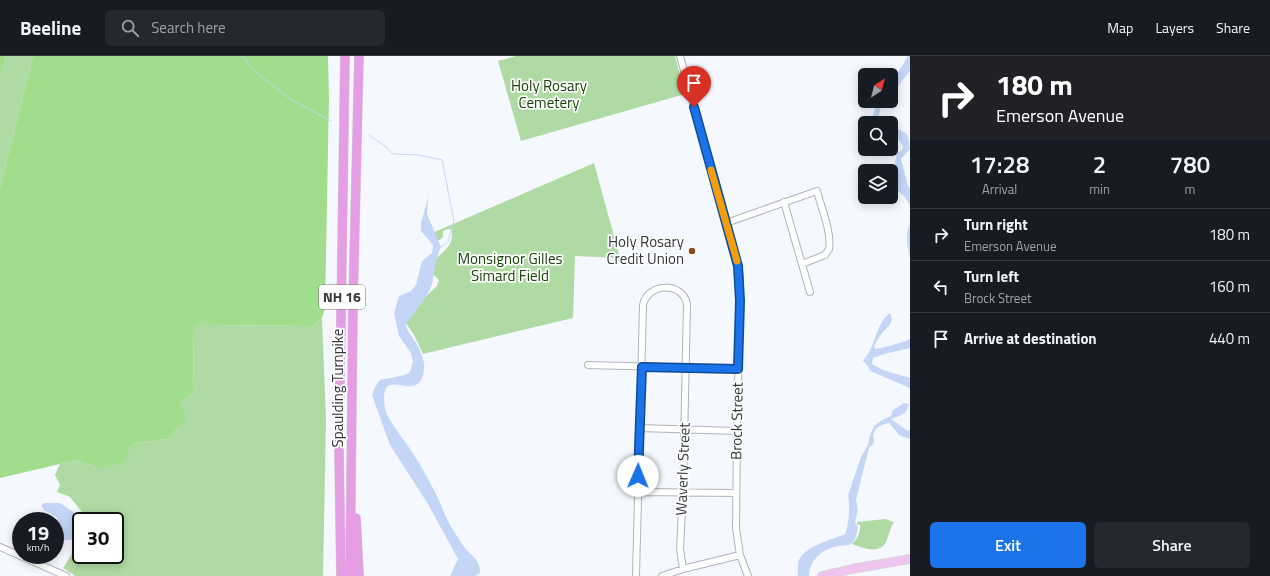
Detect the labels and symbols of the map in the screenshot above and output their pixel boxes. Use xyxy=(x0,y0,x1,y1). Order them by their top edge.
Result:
pin xyxy=(677,66,711,107)
north arrow xyxy=(858,68,898,108)
park label: Holy Rosary Cemetery xyxy=(511,74,587,114)
place label: Holy Rosary Credit Union xyxy=(607,230,684,270)
marker: Holy Rosary Credit Union xyxy=(687,246,697,256)
park label: Monsignor Gilles Simard Field xyxy=(458,247,562,287)
road number: NH 16 xyxy=(319,285,365,309)
street label: Spaulding Turnpike xyxy=(326,329,349,447)
street label: Brock Street xyxy=(724,381,749,460)
street label: Waverly Street xyxy=(669,421,696,516)
position arrow xyxy=(617,455,659,497)
speed limit sign: 30 xyxy=(72,512,124,564)

